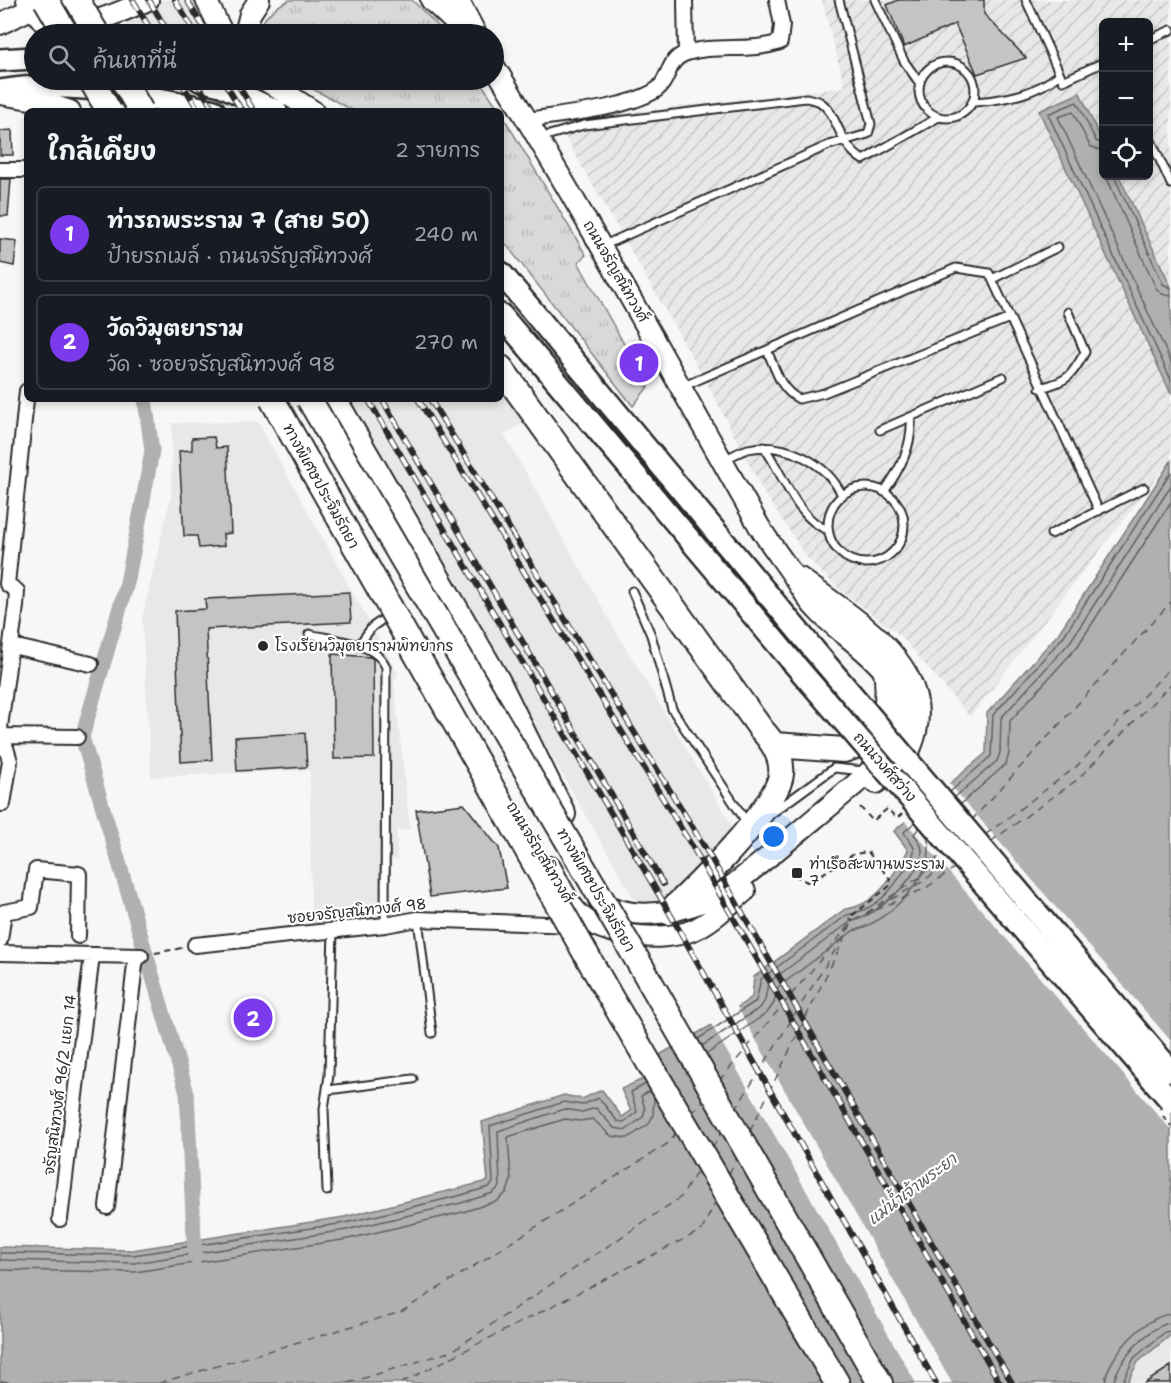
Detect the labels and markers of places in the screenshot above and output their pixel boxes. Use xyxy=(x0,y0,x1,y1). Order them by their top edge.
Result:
pin: 1 xyxy=(620,340,658,386)
place label: โรงเรียนวิมุตยารามพิทยากร xyxy=(275,636,454,657)
marker: โรงเรียนวิมุตยารามพิทยากร xyxy=(256,639,270,653)
place label: ท่าเรือสะพานพระราม 7 xyxy=(809,854,945,891)
marker: ท่าเรือสะพานพระราม 7 xyxy=(790,866,804,880)
pin: 2 xyxy=(234,996,272,1040)

